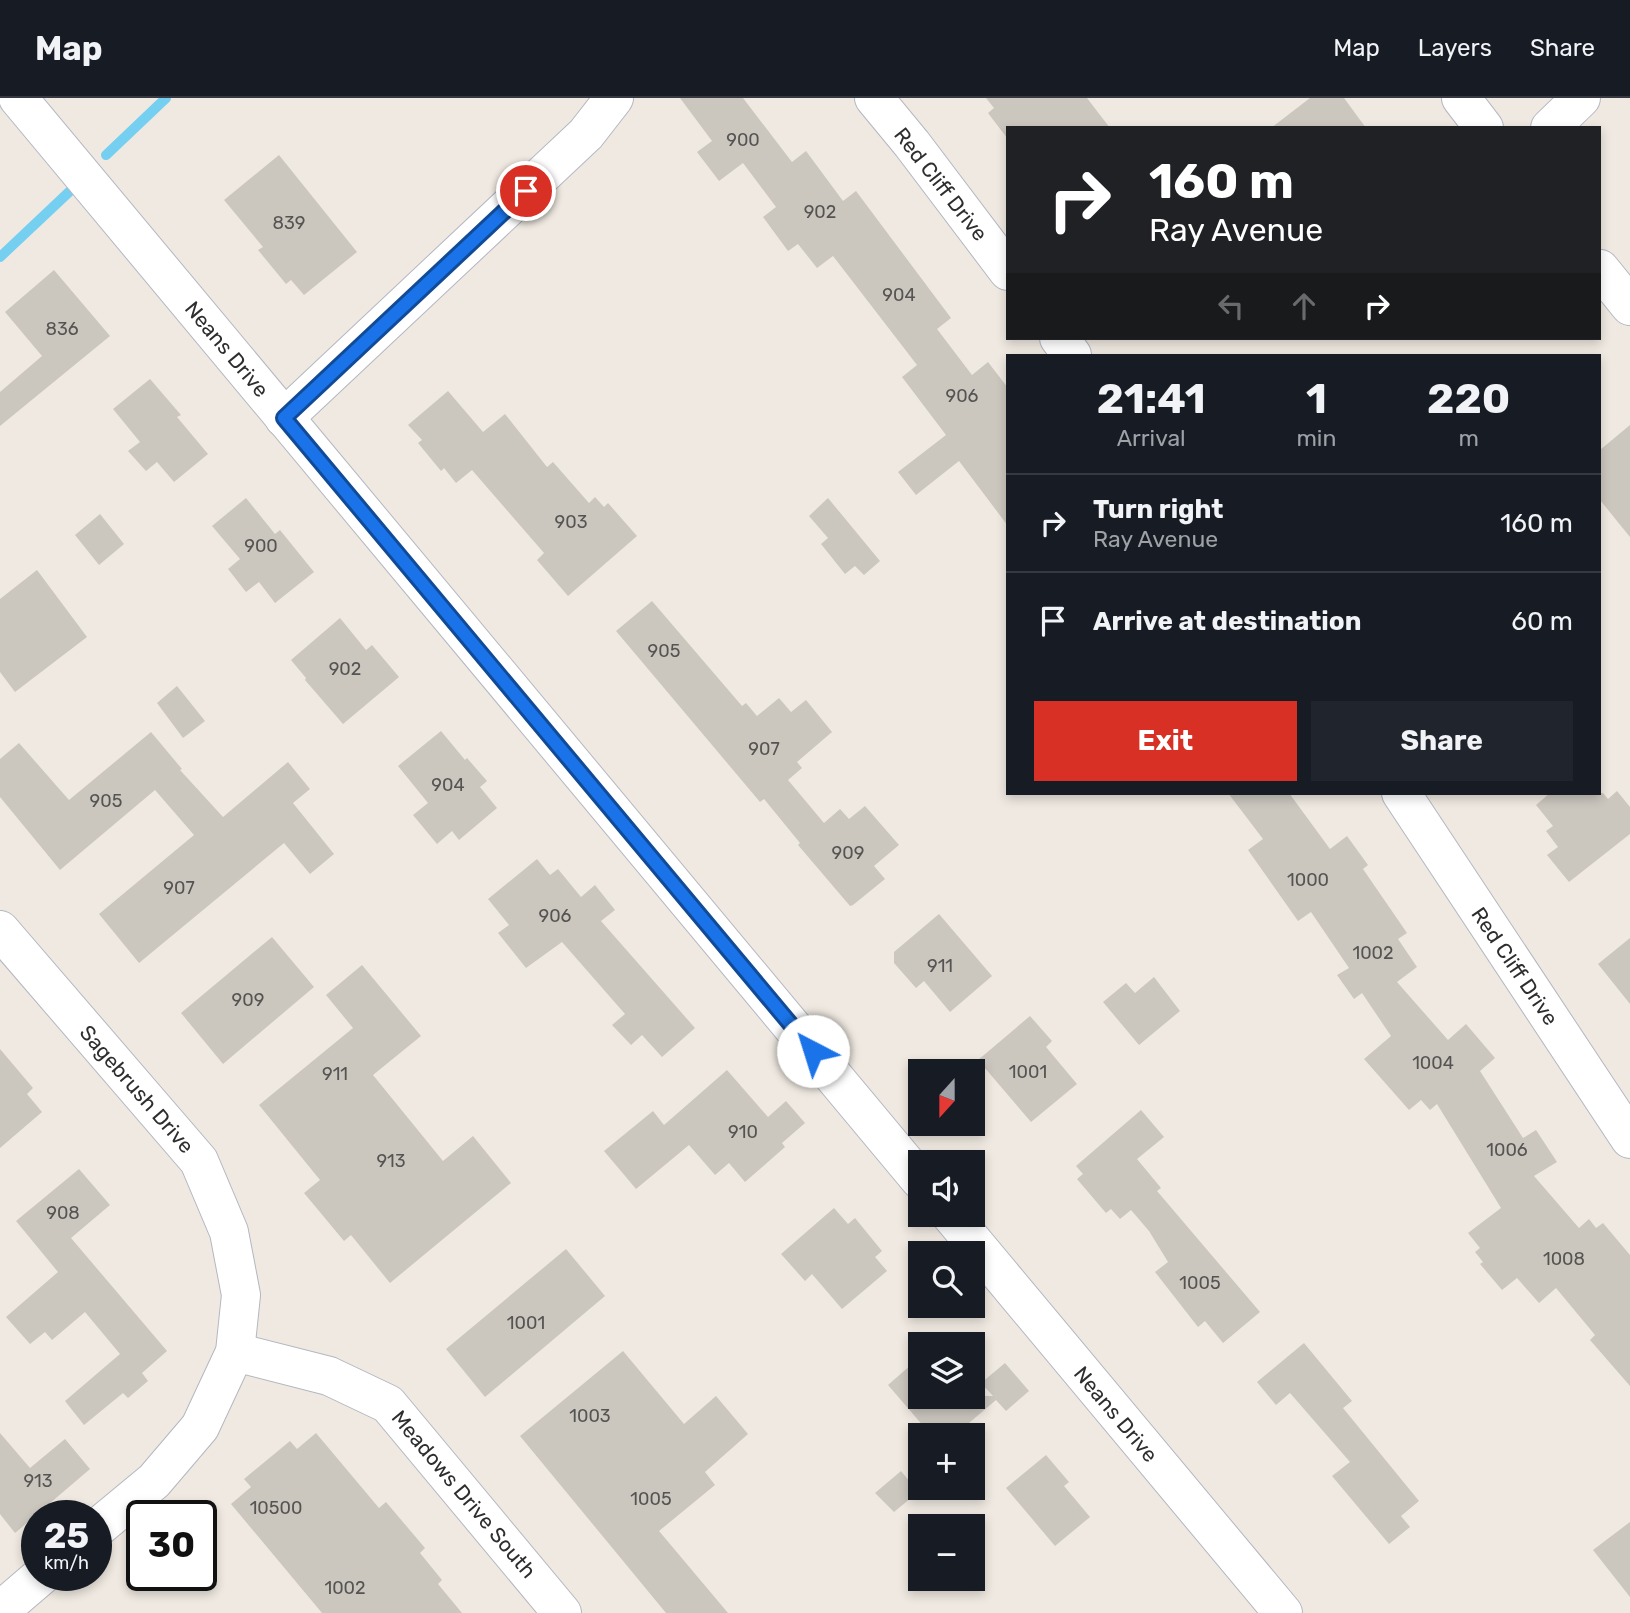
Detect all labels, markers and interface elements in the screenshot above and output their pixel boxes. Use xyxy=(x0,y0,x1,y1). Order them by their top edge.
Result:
text: Map xyxy=(35,29,103,68)
text: Map xyxy=(1333,34,1380,62)
text: Layers xyxy=(1418,34,1492,62)
text: Share xyxy=(1530,34,1595,62)
street label: Red Cliff Drive xyxy=(889,122,993,246)
house number: 900 xyxy=(726,129,760,151)
text: 160 m xyxy=(1149,152,1294,210)
icon: right xyxy=(1034,154,1125,245)
pin xyxy=(496,161,556,221)
icon: arrive xyxy=(507,172,545,210)
house number: 902 xyxy=(804,201,836,223)
text: Ray Avenue xyxy=(1149,211,1323,249)
house number: 839 xyxy=(273,212,305,234)
house number: 904 xyxy=(882,284,916,306)
icon: left xyxy=(1212,287,1250,325)
icon: ahead xyxy=(1285,287,1323,325)
icon: right xyxy=(1358,287,1396,325)
street label: Neans Drive xyxy=(180,296,274,402)
house number: 836 xyxy=(45,318,79,340)
text: 21:41 xyxy=(1097,374,1206,424)
text: 1 xyxy=(1306,374,1327,424)
text: 220 xyxy=(1427,374,1510,424)
house number: 906 xyxy=(946,385,979,407)
text: Arrival xyxy=(1117,424,1186,452)
text: min xyxy=(1296,424,1336,452)
text: m xyxy=(1458,424,1479,452)
text: Turn right xyxy=(1093,494,1223,525)
icon: right xyxy=(1034,504,1072,542)
text: 160 m xyxy=(1500,508,1573,539)
house number: 903 xyxy=(555,511,587,533)
text: Ray Avenue xyxy=(1093,525,1218,553)
house number: 900 xyxy=(244,535,278,557)
icon: arrive xyxy=(1034,602,1072,640)
text: Arrive at destination xyxy=(1093,606,1361,637)
text: 60 m xyxy=(1511,606,1573,637)
house number: 905 xyxy=(648,640,680,662)
house number: 902 xyxy=(329,658,361,680)
button: Exit xyxy=(1034,701,1297,781)
button: Share xyxy=(1311,701,1573,781)
house number: 907 xyxy=(748,738,780,760)
house number: 904 xyxy=(431,774,465,796)
house number: 905 xyxy=(90,790,122,812)
house number: 909 xyxy=(832,842,864,864)
house number: 1000 xyxy=(1287,869,1329,891)
house number: 907 xyxy=(163,877,195,899)
street label: Red Cliff Drive xyxy=(1466,902,1564,1030)
house number: 906 xyxy=(539,905,572,927)
house number: 1002 xyxy=(1352,942,1394,964)
house number: 911 xyxy=(927,955,953,977)
house number: 909 xyxy=(232,989,264,1011)
position arrow xyxy=(776,1014,850,1088)
street label: Sagebrush Drive xyxy=(75,1020,199,1158)
house number: 1004 xyxy=(1412,1052,1454,1074)
north arrow xyxy=(908,1059,985,1136)
map controls xyxy=(908,1059,985,1591)
house number: 1001 xyxy=(1009,1061,1047,1083)
house number: 911 xyxy=(322,1063,348,1085)
house number: 910 xyxy=(728,1121,758,1143)
house number: 1006 xyxy=(1486,1139,1528,1161)
house number: 913 xyxy=(376,1150,406,1172)
button: sound xyxy=(908,1150,985,1227)
house number: 908 xyxy=(46,1202,80,1224)
button: search xyxy=(908,1241,985,1318)
house number: 1008 xyxy=(1543,1248,1585,1270)
house number: 1005 xyxy=(1179,1272,1221,1294)
house number: 1001 xyxy=(507,1312,545,1334)
button: layers xyxy=(908,1332,985,1409)
street label: Neans Drive xyxy=(1069,1361,1163,1467)
street label: Meadows Drive South xyxy=(387,1405,541,1583)
house number: 1003 xyxy=(569,1405,611,1427)
button: + xyxy=(908,1423,985,1500)
house number: 913 xyxy=(23,1470,53,1492)
house number: 1005 xyxy=(630,1488,672,1510)
house number: 10500 xyxy=(250,1497,302,1519)
speed limit sign: 30 xyxy=(126,1500,217,1591)
button: − xyxy=(908,1514,985,1591)
text: 25 xyxy=(44,1515,89,1557)
text: km/h xyxy=(44,1552,89,1574)
house number: 1002 xyxy=(324,1577,366,1599)

